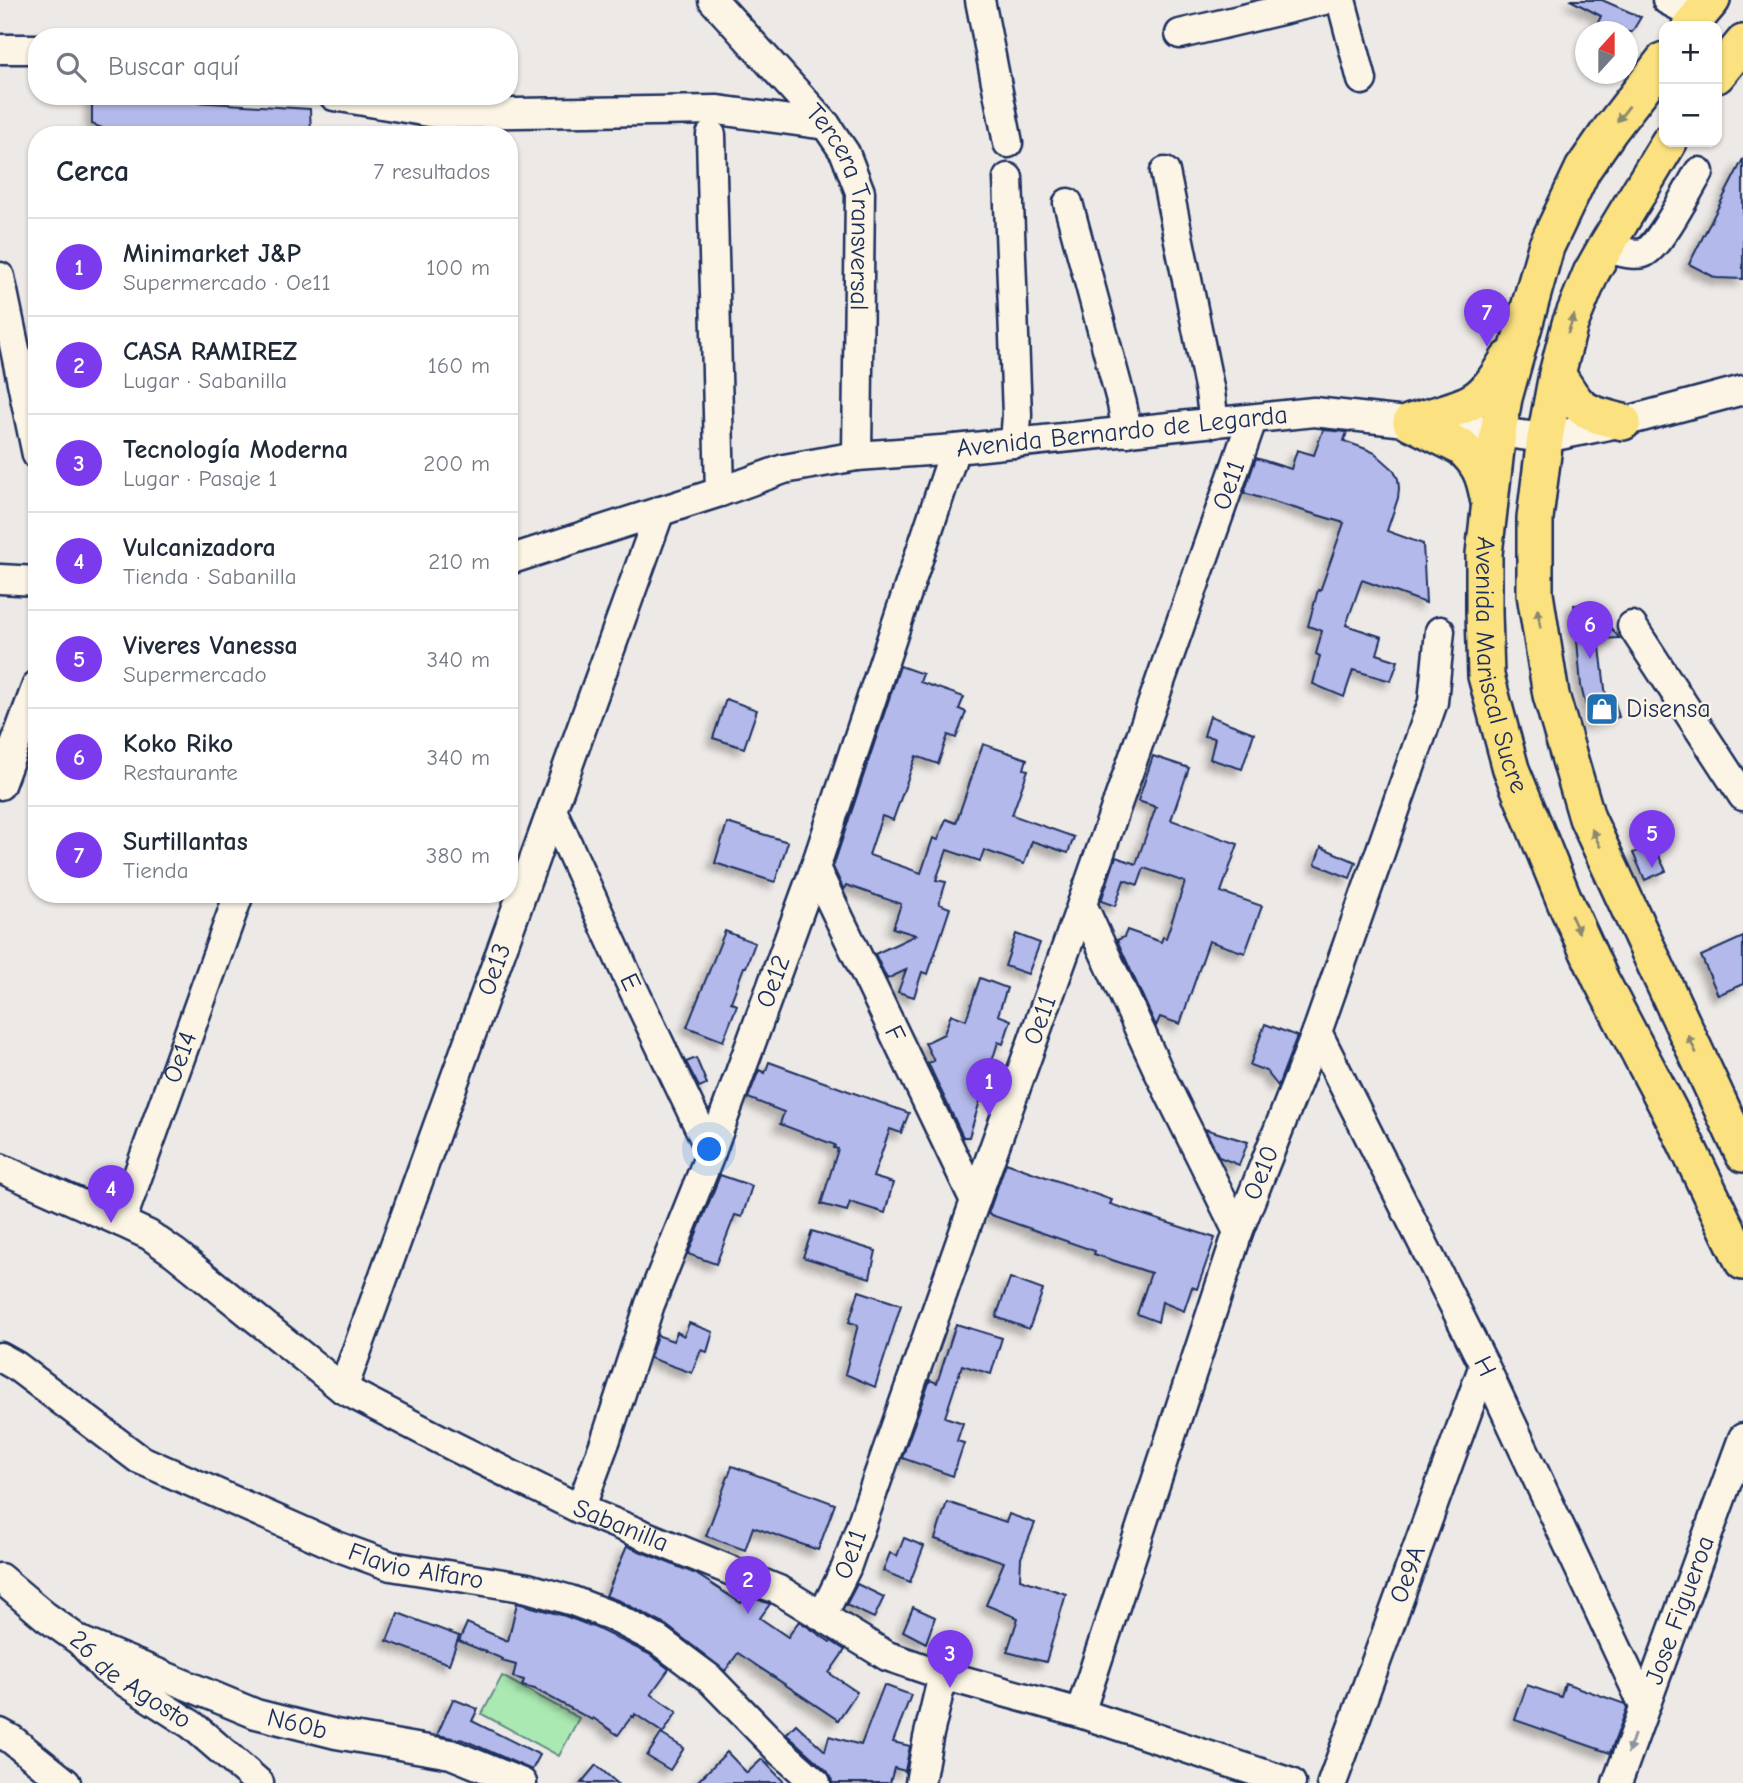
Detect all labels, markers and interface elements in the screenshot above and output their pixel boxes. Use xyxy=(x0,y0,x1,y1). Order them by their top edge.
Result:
north arrow xyxy=(1575,21,1638,84)
map controls xyxy=(1659,21,1722,147)
button: + xyxy=(1659,21,1722,84)
search box xyxy=(28,28,518,105)
icon: search xyxy=(52,48,90,86)
text: Buscar aquí xyxy=(108,52,239,82)
button: − xyxy=(1659,84,1722,147)
street label: Tercera Transversal xyxy=(799,98,876,311)
one-way arrow xyxy=(1616,105,1630,123)
text: Cerca xyxy=(56,154,129,189)
text: 7 resultados xyxy=(373,158,490,185)
text: Minimarket J&P xyxy=(123,239,301,269)
text: 1 xyxy=(74,254,84,281)
text: 100 m xyxy=(426,254,490,281)
text: Supermercado · Oe11 xyxy=(123,269,331,296)
pin: 7 xyxy=(1464,289,1510,347)
one-way arrow xyxy=(1566,314,1577,335)
text: CASA RAMIREZ xyxy=(123,337,297,367)
text: 2 xyxy=(73,352,85,379)
text: 160 m xyxy=(428,352,490,379)
text: Lugar · Sabanilla xyxy=(123,367,287,394)
street label: Avenida Bernardo de Legarda xyxy=(955,400,1289,464)
text: Tecnología Moderna xyxy=(123,435,348,465)
text: 3 xyxy=(73,450,85,477)
text: 200 m xyxy=(423,450,490,477)
street label: Oe11 xyxy=(1207,457,1252,514)
text: Lugar · Pasaje 1 xyxy=(123,465,277,492)
text: Vulcanizadora xyxy=(123,533,276,563)
street label: Avenida Mariscal Sucre xyxy=(1469,535,1534,797)
text: 4 xyxy=(74,548,84,575)
text: 210 m xyxy=(428,548,490,575)
text: Tienda · Sabanilla xyxy=(123,563,297,590)
pin: 6 xyxy=(1567,601,1613,659)
one-way arrow xyxy=(1533,607,1544,629)
text: Viveres Vanessa xyxy=(123,631,298,661)
text: 5 xyxy=(73,646,85,673)
text: 340 m xyxy=(427,646,490,673)
text: Supermercado xyxy=(123,661,267,688)
shop icon: Disensa xyxy=(1583,690,1621,728)
place label: Disensa xyxy=(1626,694,1711,724)
text: Koko Riko xyxy=(123,729,233,759)
text: 6 xyxy=(73,744,85,771)
text: 340 m xyxy=(427,744,490,771)
text: Restaurante xyxy=(123,759,238,786)
pin: 5 xyxy=(1629,810,1675,868)
text: Surtillantas xyxy=(123,827,248,857)
one-way arrow xyxy=(1590,828,1602,848)
text: 7 xyxy=(74,842,84,869)
text: 380 m xyxy=(426,842,490,869)
text: Tienda xyxy=(123,857,189,884)
one-way arrow xyxy=(1569,914,1581,934)
street label: Oe13 xyxy=(471,939,518,1000)
street label: Oe12 xyxy=(750,951,797,1012)
street label: E xyxy=(613,969,647,996)
street label: Oe11 xyxy=(1018,991,1063,1049)
street label: F xyxy=(878,1021,911,1047)
street label: Oe14 xyxy=(157,1028,203,1087)
one-way arrow xyxy=(1686,1034,1698,1054)
pin: 1 xyxy=(966,1058,1012,1116)
your location xyxy=(692,1132,726,1166)
street label: Oe10 xyxy=(1237,1141,1286,1204)
pin: 4 xyxy=(88,1165,134,1223)
street label: H xyxy=(1467,1351,1502,1381)
street label: Sabanilla xyxy=(569,1493,673,1559)
street label: Oe11 xyxy=(828,1526,873,1584)
street label: Jose Figueroa xyxy=(1639,1532,1721,1689)
street label: Flavio Alfaro xyxy=(344,1537,486,1596)
street label: Oe9A xyxy=(1384,1542,1432,1607)
pin: 2 xyxy=(725,1556,771,1614)
street label: 26 de Agosto xyxy=(64,1624,197,1735)
pin: 3 xyxy=(927,1630,973,1688)
street label: N60b xyxy=(264,1702,330,1746)
one-way arrow xyxy=(1625,1734,1636,1755)

